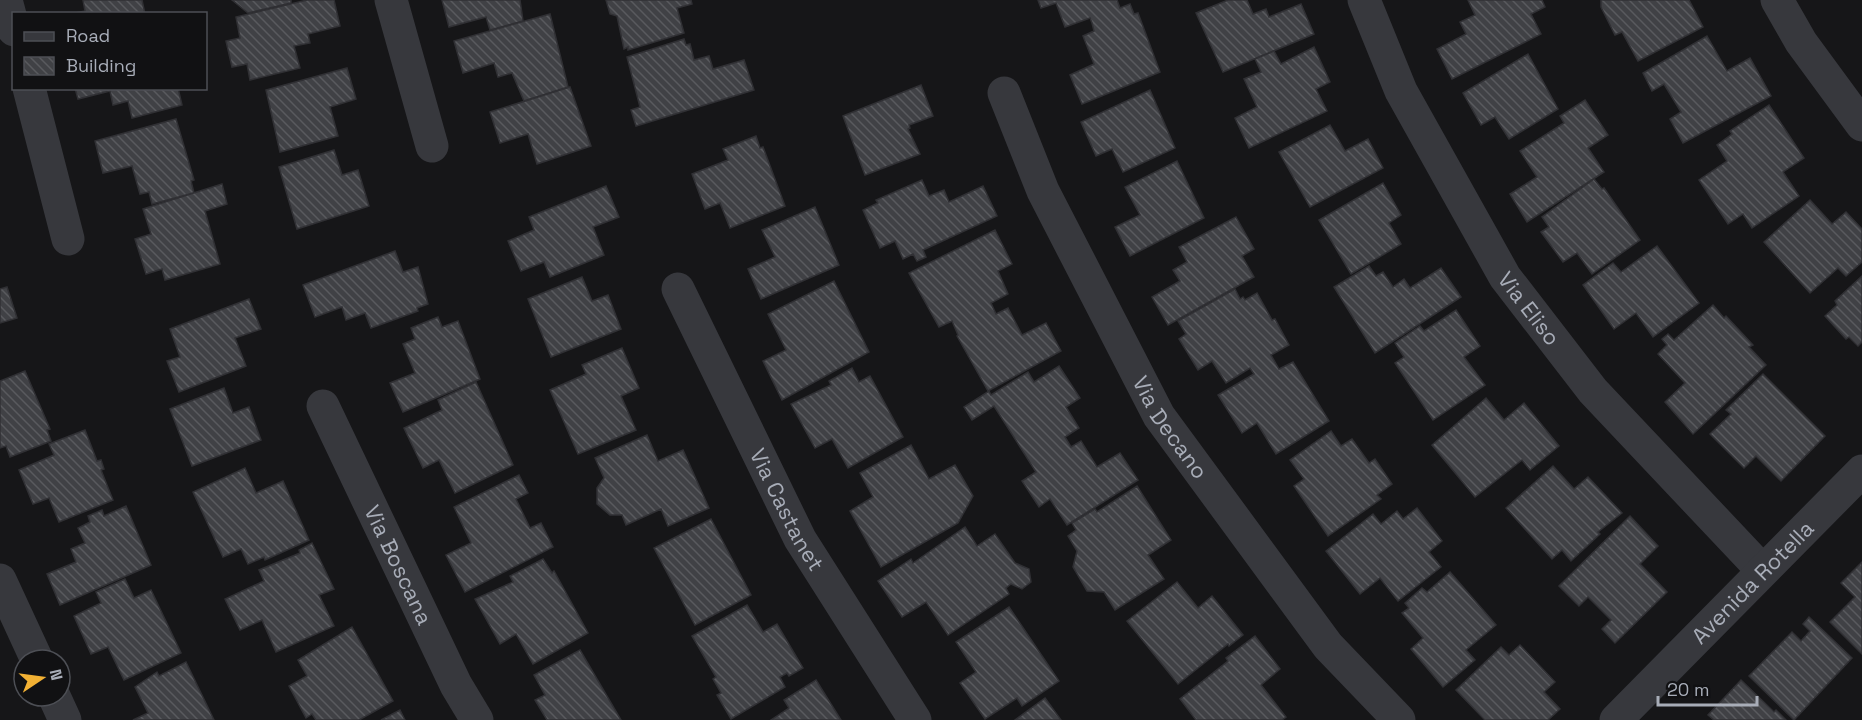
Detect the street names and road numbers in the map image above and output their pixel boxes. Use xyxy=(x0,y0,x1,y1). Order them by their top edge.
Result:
street label: Via Eliso xyxy=(1492,266,1567,351)
street label: Via Decano xyxy=(1127,371,1214,484)
street label: Via Castanet xyxy=(744,444,831,576)
street label: Via Boscana xyxy=(358,501,439,629)
street label: Avenida Rotella xyxy=(1685,514,1820,650)

